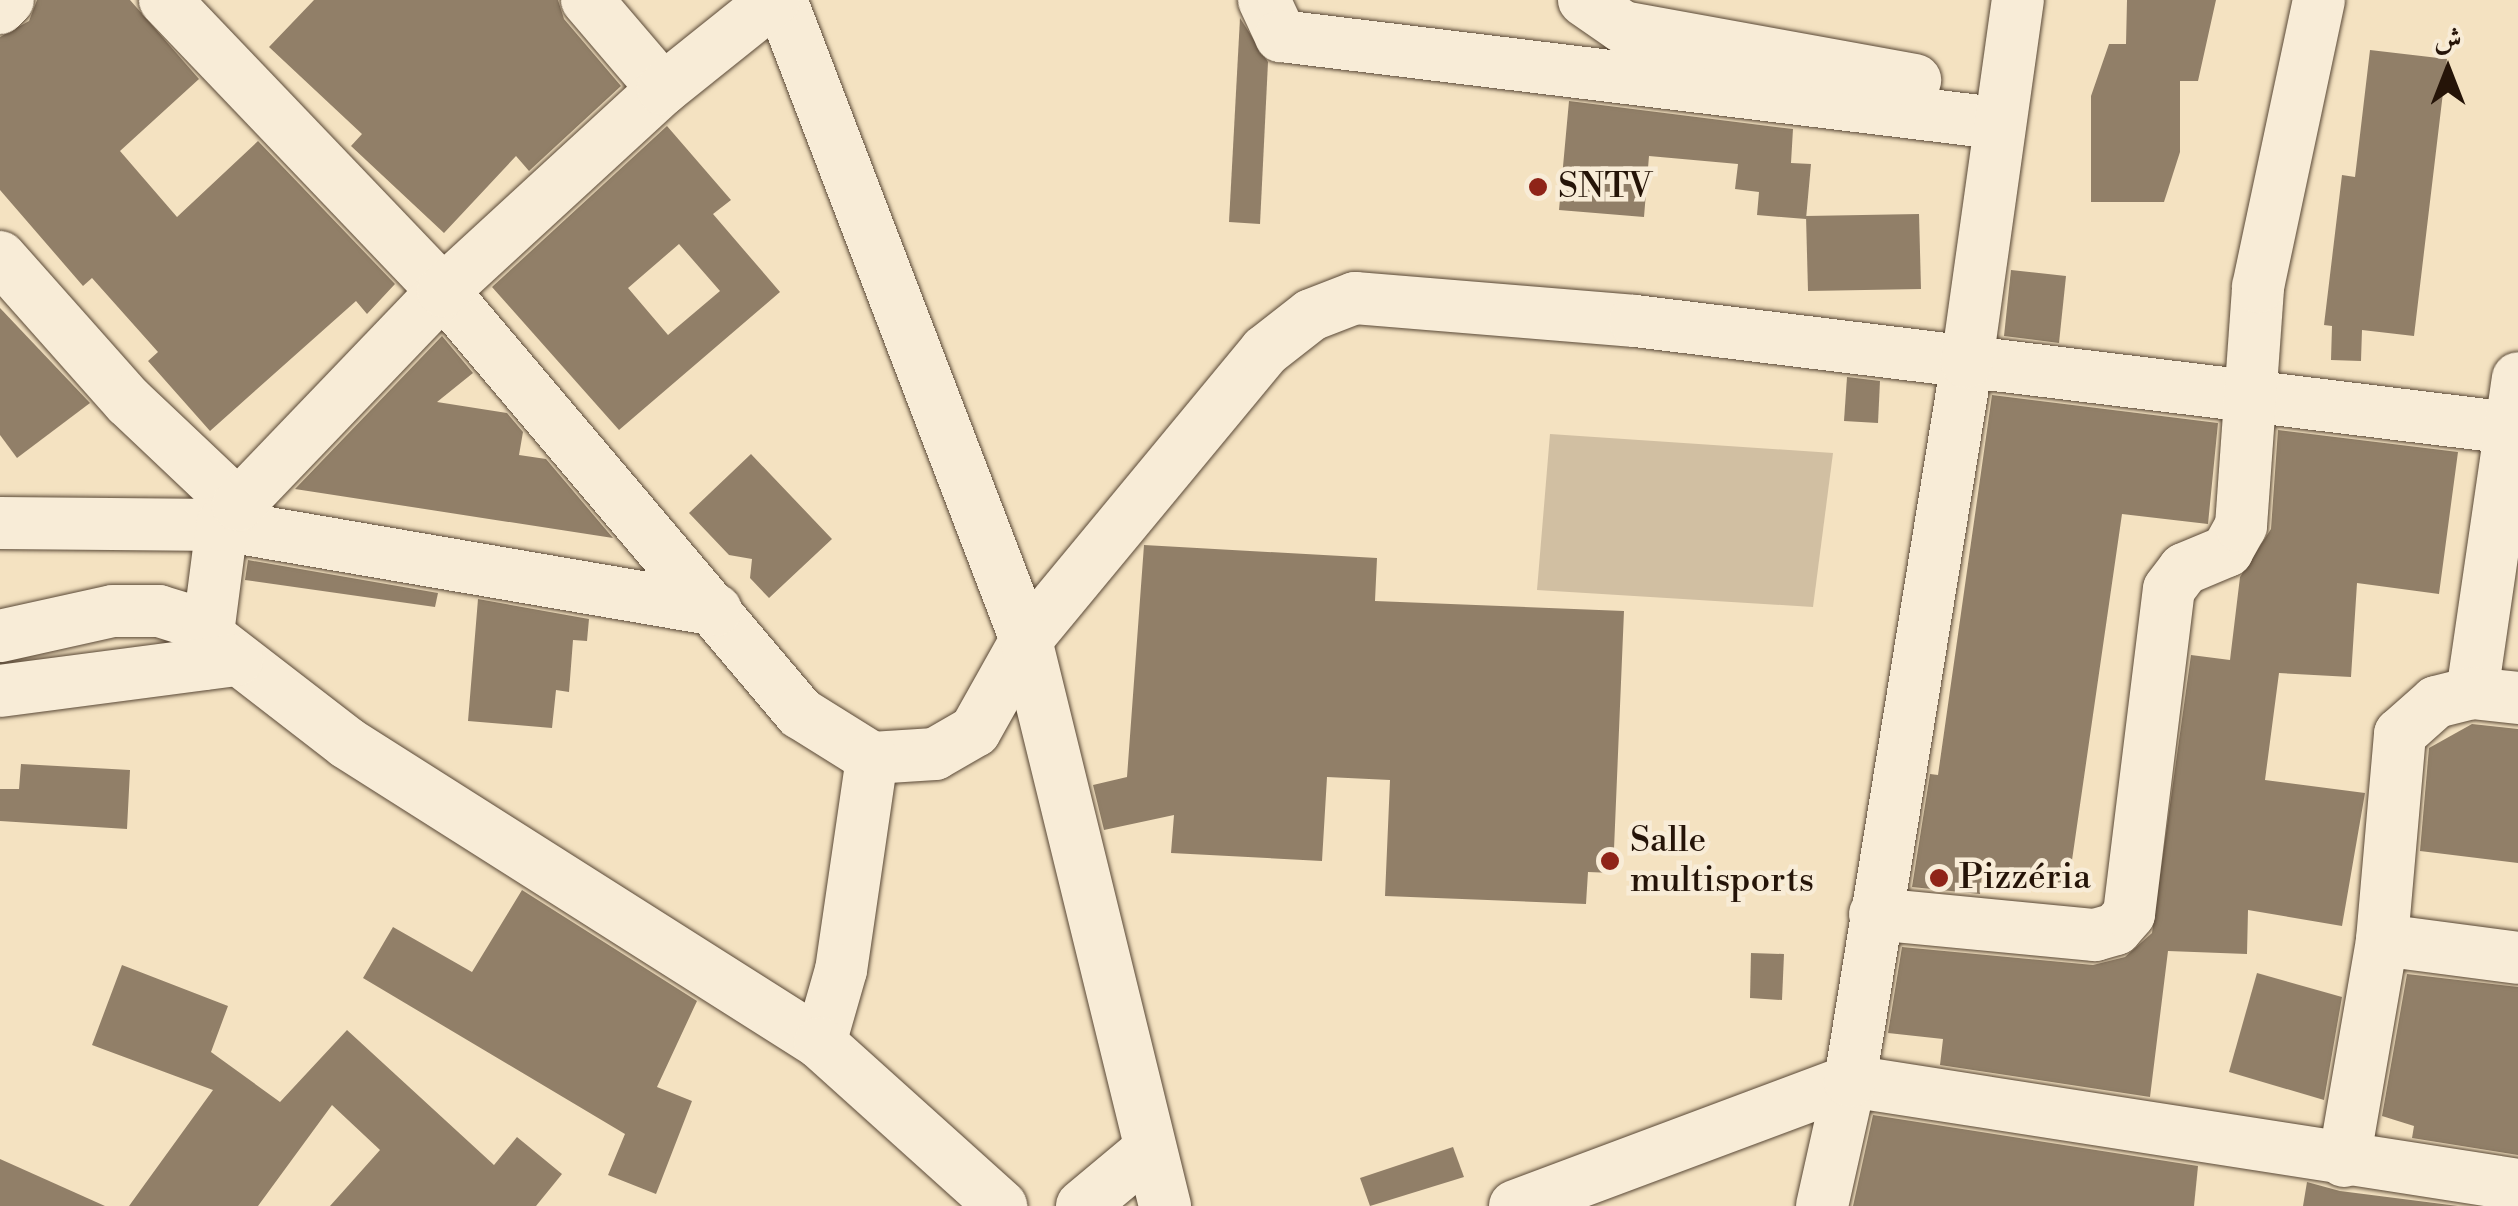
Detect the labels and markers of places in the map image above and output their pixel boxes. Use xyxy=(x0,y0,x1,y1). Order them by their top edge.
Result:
place label: SNTV xyxy=(1558,166,1653,208)
marker: SNTV xyxy=(1527,176,1549,198)
place label: Salle multisports xyxy=(1630,820,1814,902)
marker: Salle multisports xyxy=(1599,850,1621,872)
place label: Pizzéria xyxy=(1959,857,2091,899)
marker: Pizzéria xyxy=(1928,867,1950,889)

